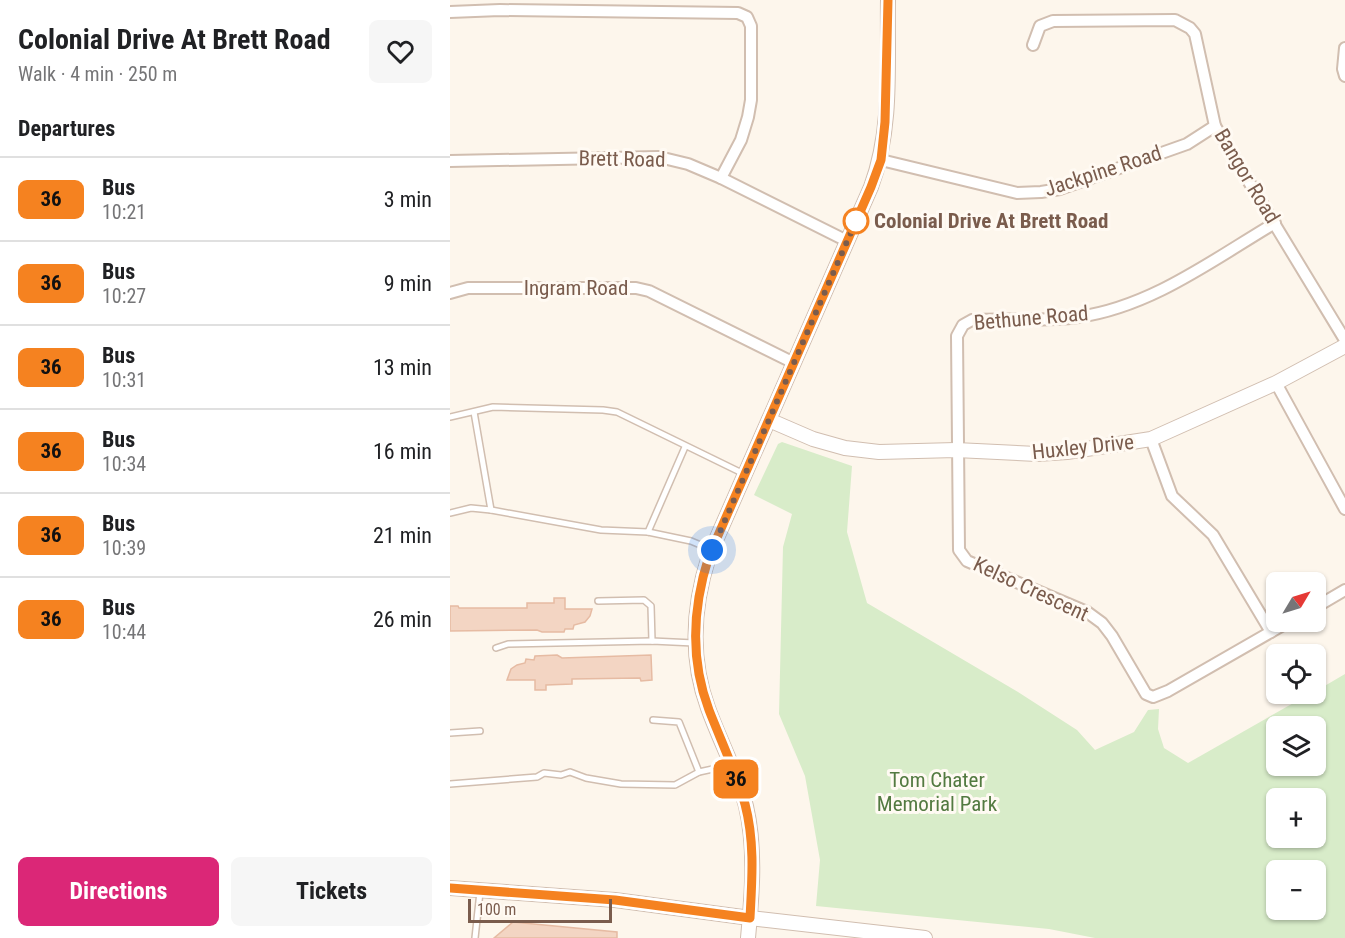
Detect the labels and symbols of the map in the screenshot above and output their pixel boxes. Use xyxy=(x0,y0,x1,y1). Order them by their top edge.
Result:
street label: Bangor Road xyxy=(1209,124,1285,228)
street label: Jackpine Road xyxy=(1041,141,1165,201)
street label: Brett Road xyxy=(578,146,666,172)
marker: Colonial Drive At Brett Road xyxy=(843,208,869,234)
place label: Colonial Drive At Brett Road xyxy=(874,209,1108,233)
street label: Ingram Road xyxy=(524,276,628,300)
street label: Bethune Road xyxy=(973,301,1089,335)
street label: Huxley Drive xyxy=(1031,430,1135,464)
your location xyxy=(697,535,727,565)
street label: Kelso Crescent xyxy=(970,552,1092,626)
north arrow xyxy=(1266,572,1326,632)
line badge: 36 xyxy=(709,760,763,798)
park label: Tom Chater Memorial Park xyxy=(877,768,998,816)
scale bar xyxy=(468,896,612,924)

